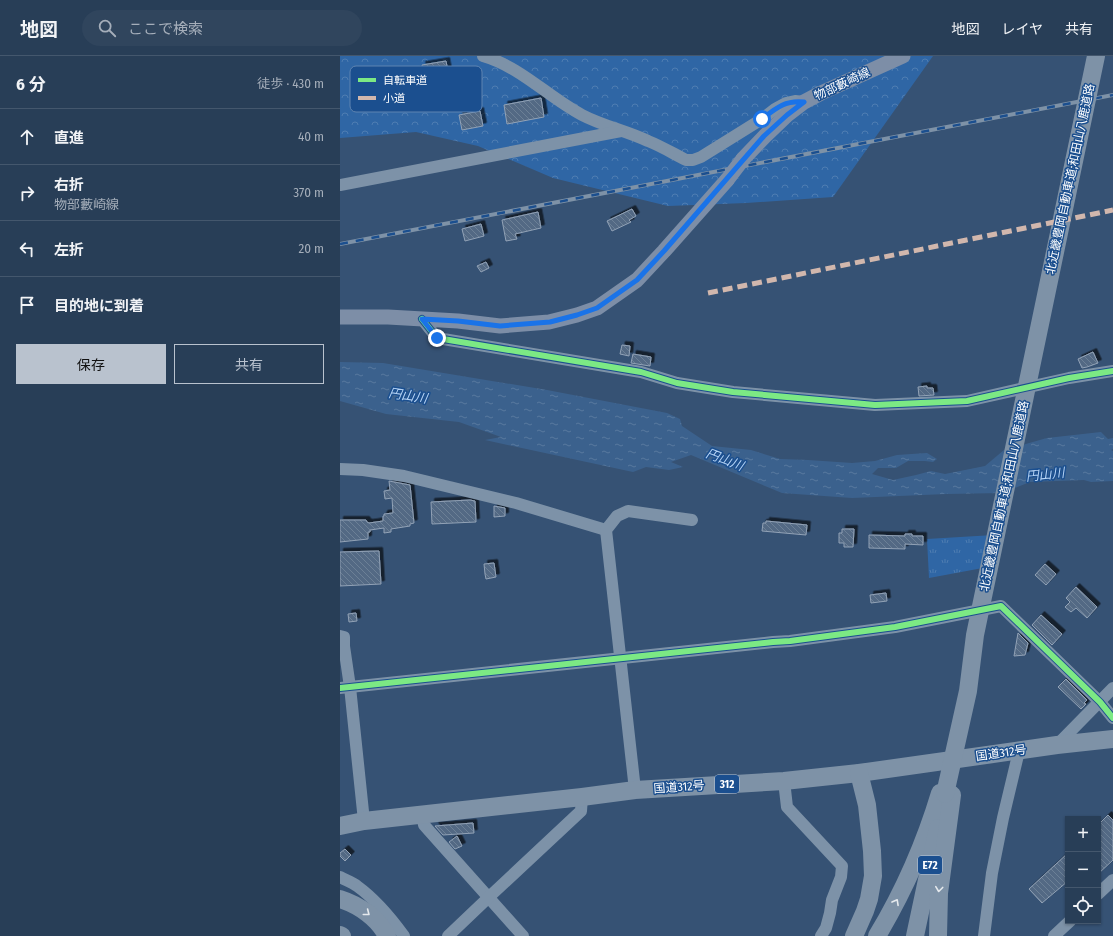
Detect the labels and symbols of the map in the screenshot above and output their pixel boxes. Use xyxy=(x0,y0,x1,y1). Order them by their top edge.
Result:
street label: 物部藪崎線 xyxy=(812,65,872,103)
legend xyxy=(350,66,482,112)
text: 自転車道 xyxy=(383,74,427,87)
street label: 北近畿豊岡自動車道;和田山八鹿道路 xyxy=(1043,82,1097,276)
text: 小道 xyxy=(383,92,405,105)
route start xyxy=(753,110,771,128)
route end xyxy=(428,329,446,347)
water label: 円山川 xyxy=(387,385,430,406)
street label: 北近畿豊岡自動車道;和田山八鹿道路 xyxy=(977,399,1031,593)
water label: 円山川 xyxy=(704,445,748,474)
water label: 円山川 xyxy=(1025,465,1067,484)
street label: 国道312号 xyxy=(975,743,1027,763)
road number: 312 xyxy=(715,775,739,793)
street label: 国道312号 xyxy=(653,778,705,796)
road number: E72 xyxy=(918,856,942,874)
one-way arrow xyxy=(935,886,944,892)
one-way arrow xyxy=(891,899,899,906)
one-way arrow xyxy=(362,908,369,915)

